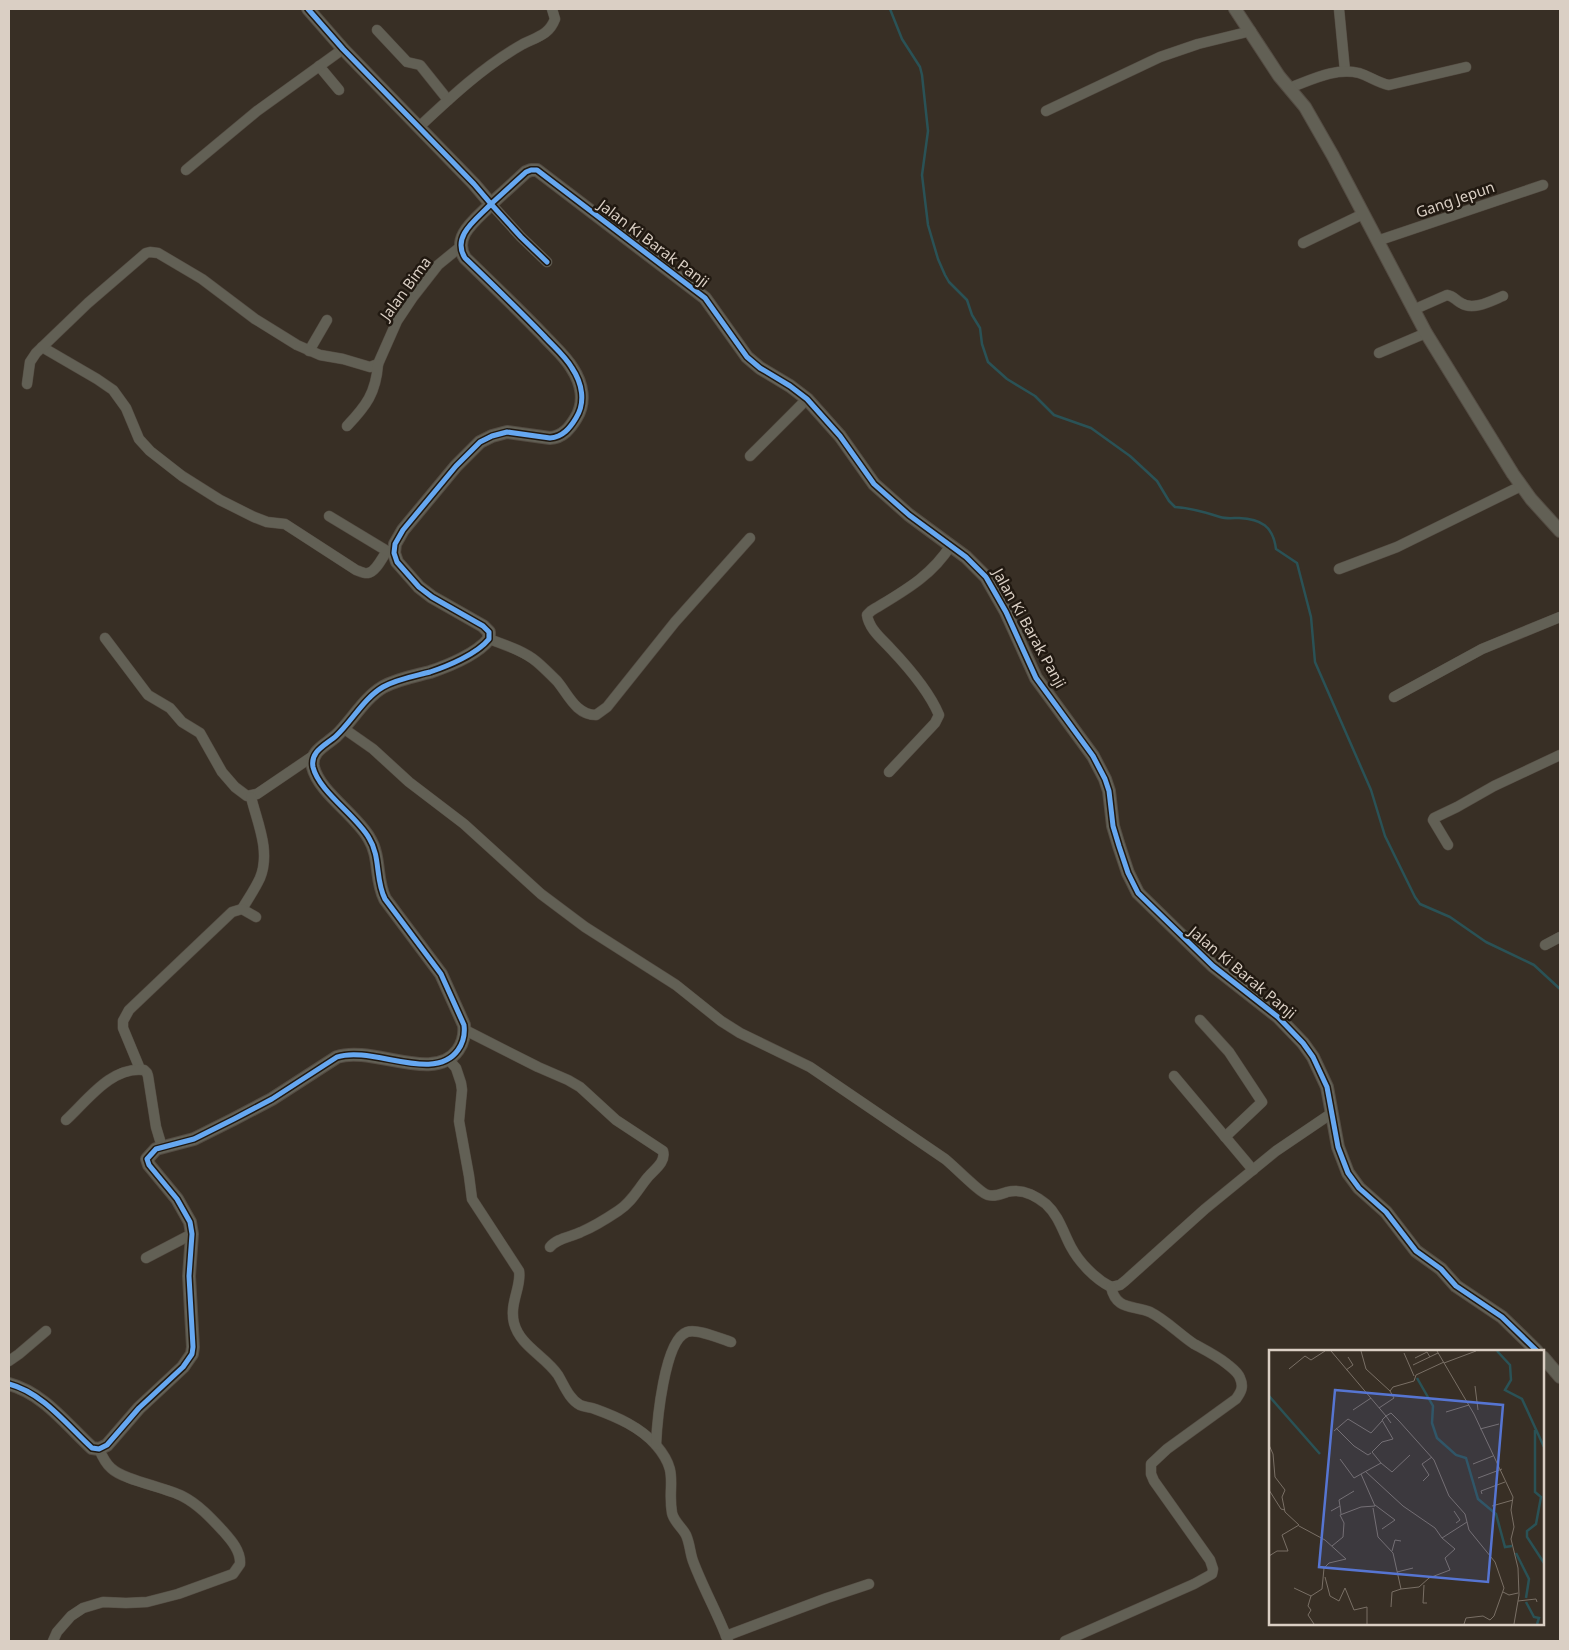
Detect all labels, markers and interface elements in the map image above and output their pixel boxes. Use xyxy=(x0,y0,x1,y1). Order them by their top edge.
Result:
street label: Gang Jepun xyxy=(1413,176,1497,222)
street label: Jalan Ki Barak Panji xyxy=(593,194,713,291)
street label: Jalan Bima xyxy=(374,252,435,325)
street label: Jalan Ki Barak Panji xyxy=(988,563,1071,691)
street label: Jalan Ki Barak Panji xyxy=(1184,920,1301,1023)
inset map xyxy=(1269,1350,1544,1625)

